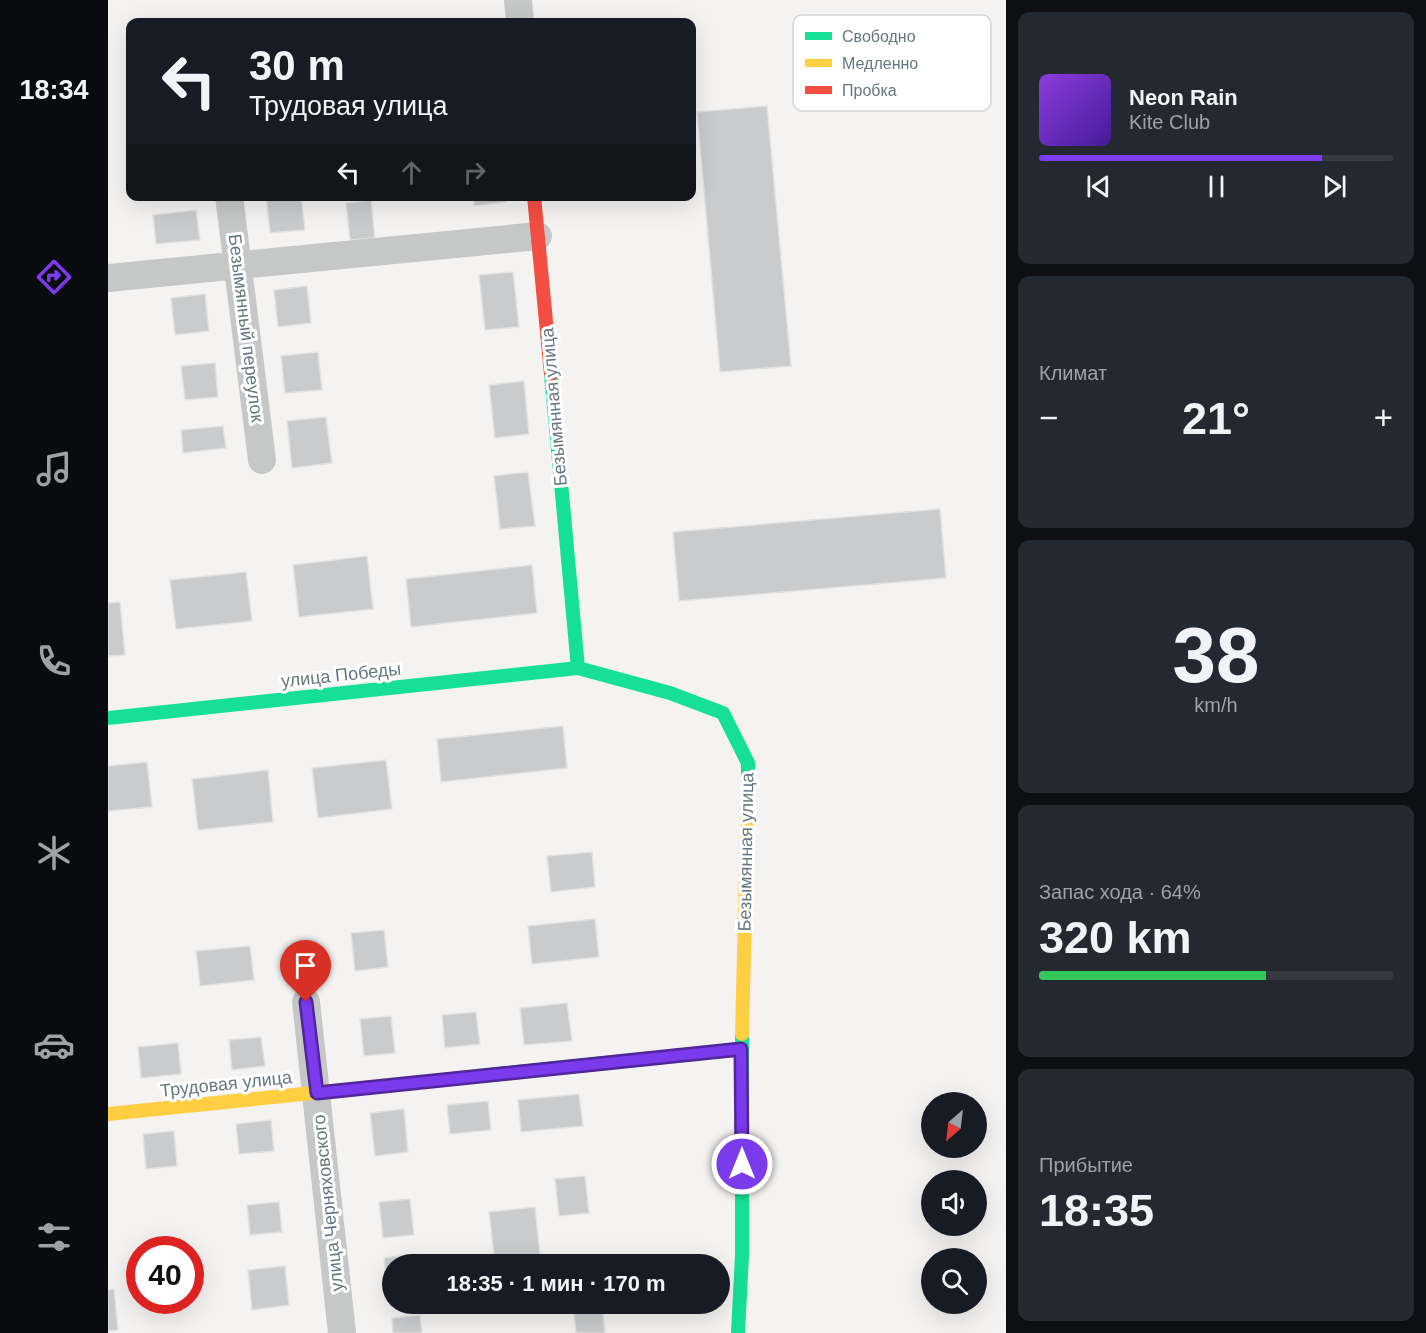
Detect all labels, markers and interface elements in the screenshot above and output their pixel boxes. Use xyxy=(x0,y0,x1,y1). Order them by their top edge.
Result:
legend xyxy=(793,15,991,111)
text: Свободно xyxy=(842,28,916,45)
icon: left xyxy=(150,42,228,120)
text: 30 m xyxy=(249,42,345,89)
text: Медленно xyxy=(842,55,918,72)
text: 18:34 xyxy=(19,75,89,105)
text: Пробка xyxy=(842,82,897,99)
text: Neon Rain xyxy=(1129,85,1238,110)
text: Трудовая улица xyxy=(249,91,447,121)
text: Kite Club xyxy=(1129,111,1210,133)
icon: left xyxy=(332,156,365,189)
icon: ahead xyxy=(395,156,428,189)
icon: right xyxy=(458,156,491,189)
icon: previous xyxy=(1082,170,1115,203)
icon: pause xyxy=(1200,170,1233,203)
icon: next xyxy=(1318,170,1351,203)
street label: Безымянный переулок xyxy=(225,233,267,423)
icon: directions xyxy=(33,256,75,298)
street label: Безымянная улица xyxy=(537,326,571,487)
text: Климат xyxy=(1039,362,1107,384)
text: 21° xyxy=(1182,393,1250,444)
text: − xyxy=(1039,399,1058,436)
text: + xyxy=(1374,399,1393,436)
icon: music xyxy=(33,448,75,490)
text: 38 xyxy=(1173,611,1259,699)
icon: phone xyxy=(33,640,75,682)
street label: улица Победы xyxy=(280,659,402,691)
text: km/h xyxy=(1194,694,1238,716)
street label: Безымянная улица xyxy=(735,771,757,932)
icon: climate xyxy=(33,832,75,874)
text: Запас хода · 64% xyxy=(1039,881,1201,903)
text: 320 km xyxy=(1039,912,1192,963)
pin xyxy=(280,940,331,1002)
icon: arrive xyxy=(289,949,322,982)
icon: car xyxy=(33,1024,75,1066)
street label: Трудовая улица xyxy=(159,1067,294,1101)
north arrow xyxy=(921,1092,987,1158)
map controls xyxy=(921,1092,987,1314)
street label: улица Черняховского xyxy=(309,1114,347,1292)
position arrow xyxy=(710,1132,774,1196)
text: Прибытие xyxy=(1039,1154,1133,1176)
button: sound xyxy=(921,1170,987,1236)
text: 18:35 xyxy=(1039,1185,1154,1236)
icon: filters xyxy=(33,1216,75,1258)
speed limit sign: 40 xyxy=(126,1236,204,1314)
button: search xyxy=(921,1248,987,1314)
text: 18:35 · 1 мин · 170 m xyxy=(446,1271,666,1296)

